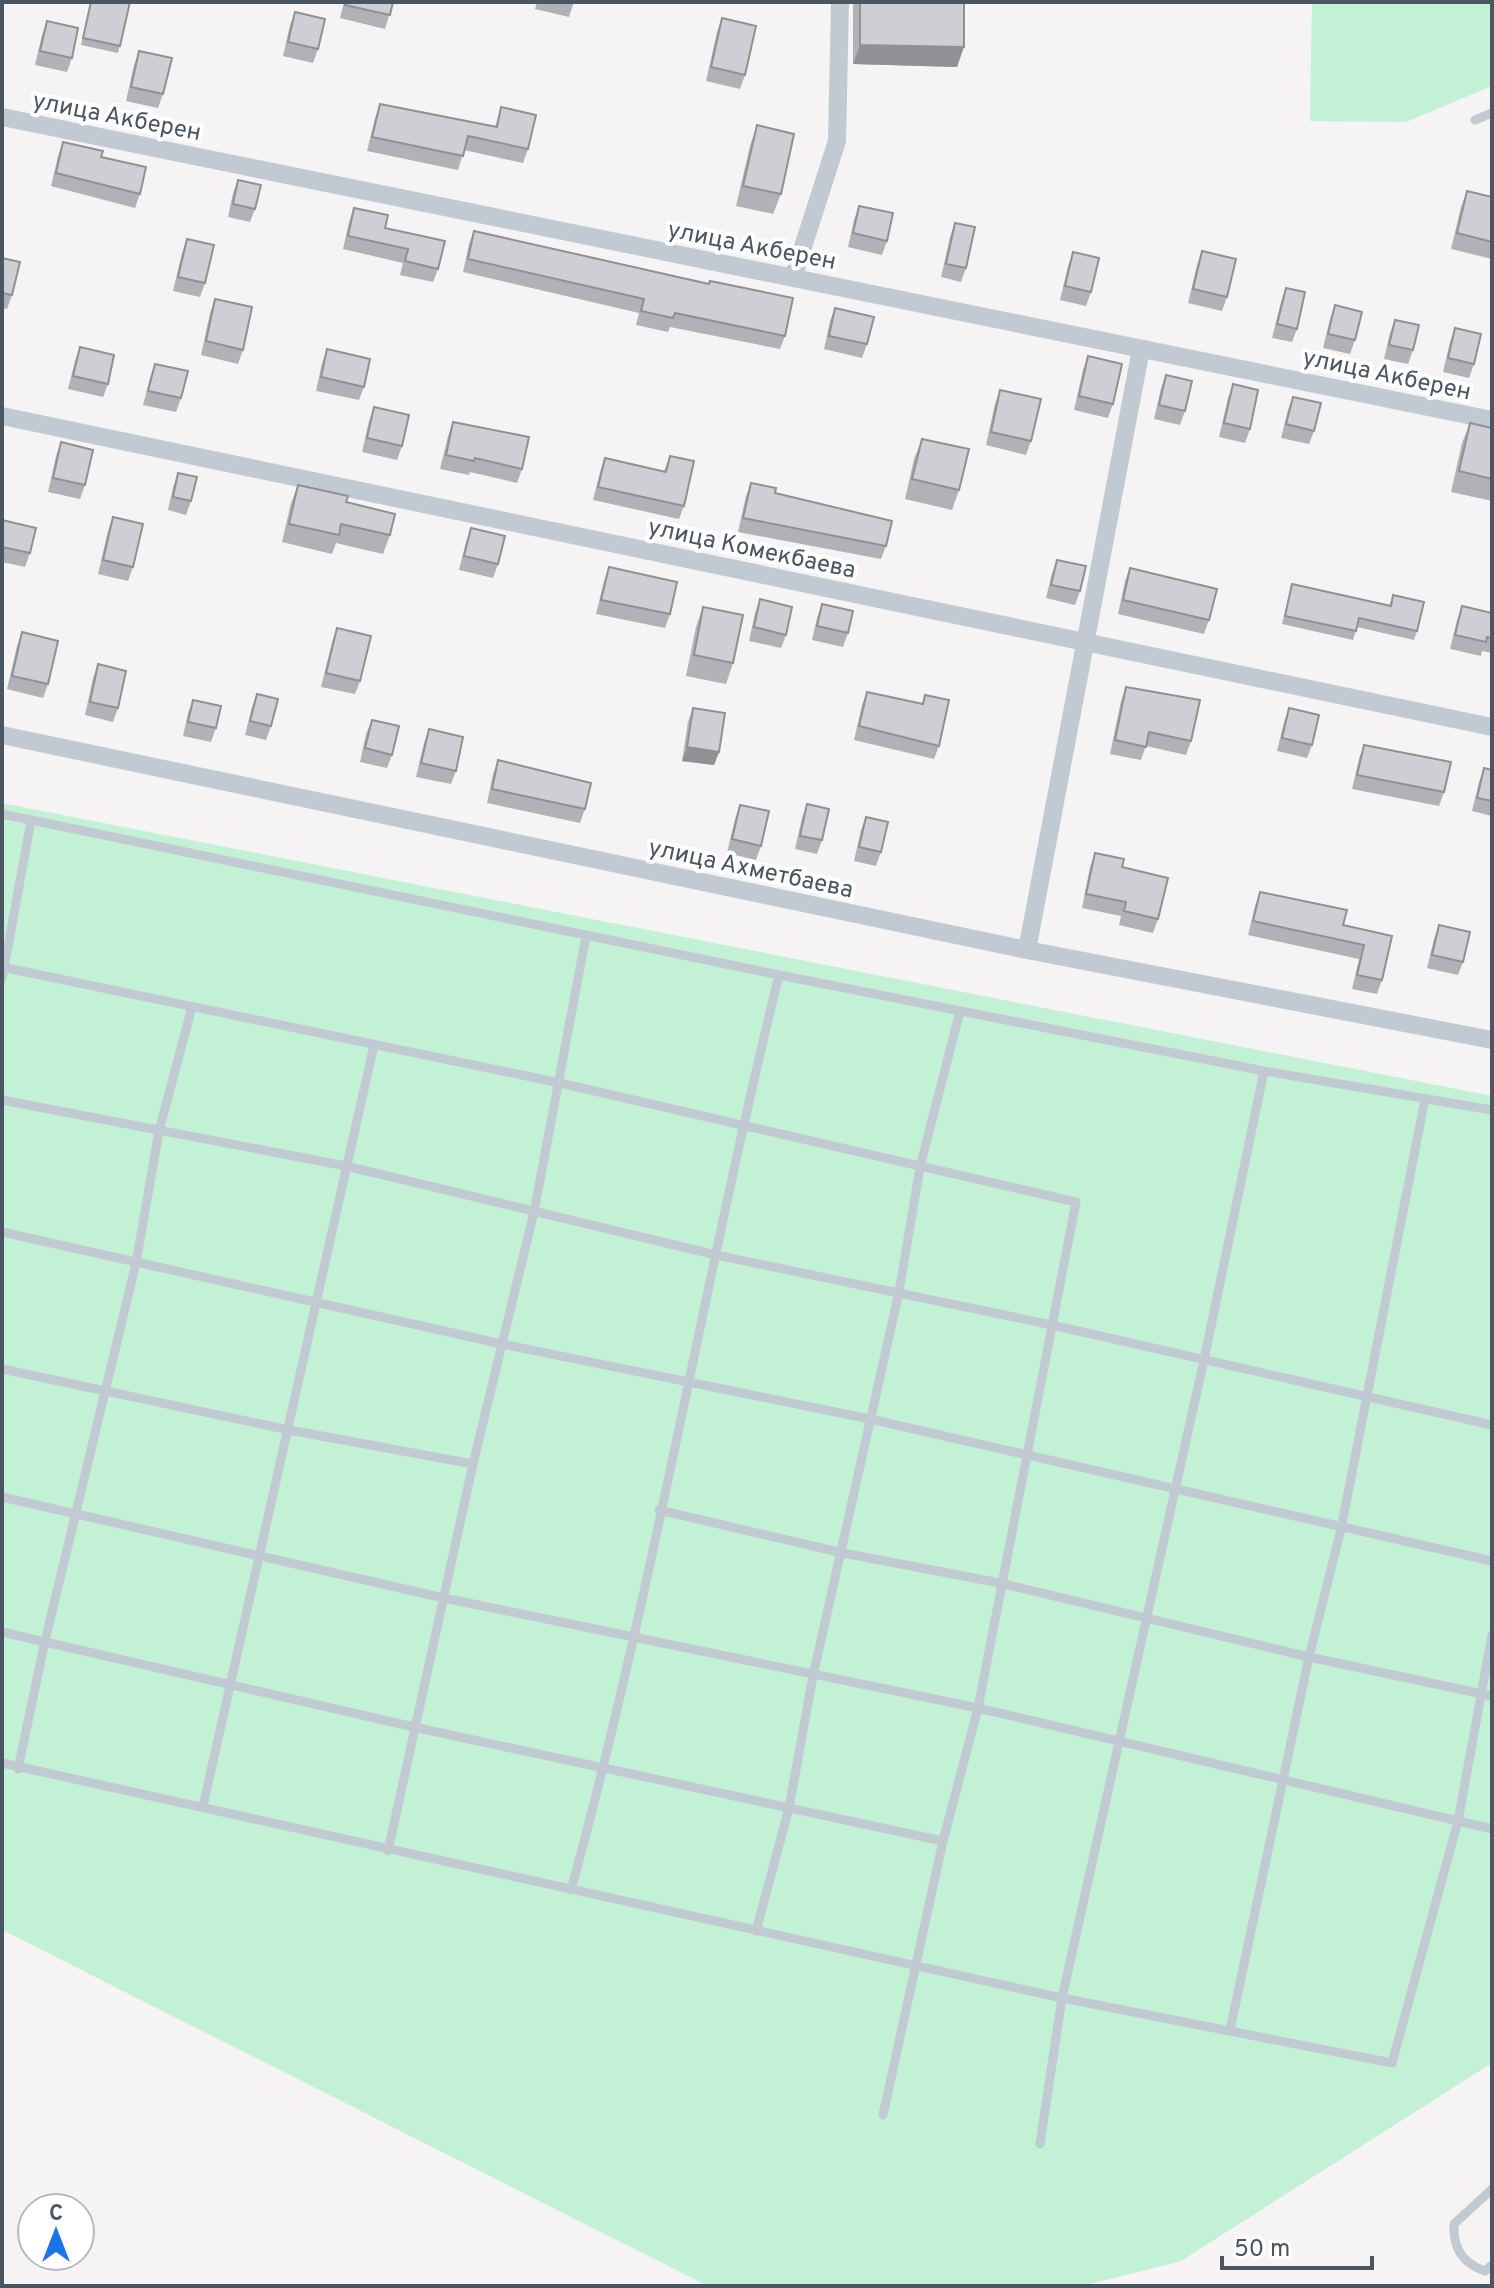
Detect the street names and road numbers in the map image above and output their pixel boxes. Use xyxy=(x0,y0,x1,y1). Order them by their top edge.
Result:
street label: улица Акберен xyxy=(30,87,204,149)
street label: улица Акберен xyxy=(665,216,839,278)
street label: улица Акберен xyxy=(1300,343,1474,408)
street label: улица Комекбаева xyxy=(645,513,858,587)
street label: улица Ахметбаева xyxy=(645,834,856,906)

